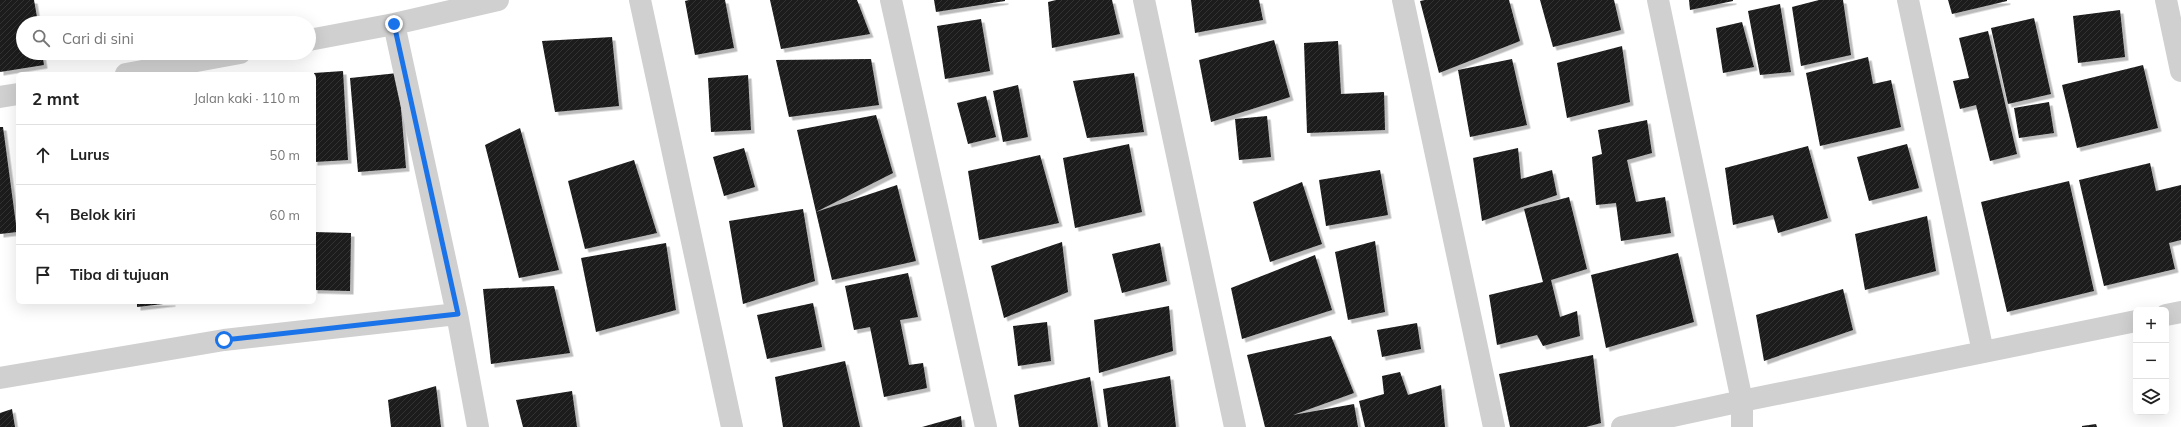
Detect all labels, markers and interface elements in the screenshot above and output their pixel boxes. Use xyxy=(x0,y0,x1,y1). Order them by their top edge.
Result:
route end xyxy=(385,15,403,33)
search box xyxy=(16,16,316,60)
icon: search xyxy=(30,27,52,49)
text: Cari di sini xyxy=(62,29,134,48)
text: 2 mnt xyxy=(32,88,79,109)
text: Jalan kaki · 110 m xyxy=(194,90,300,106)
icon: ahead xyxy=(32,144,54,166)
text: Lurus xyxy=(70,145,110,164)
text: 50 m xyxy=(270,147,300,163)
icon: left xyxy=(32,204,54,226)
text: Belok kiri xyxy=(70,205,136,224)
text: 60 m xyxy=(270,207,300,223)
icon: arrive xyxy=(32,264,54,286)
text: Tiba di tujuan xyxy=(70,265,169,284)
map controls xyxy=(2133,307,2169,415)
button: + xyxy=(2133,307,2169,343)
route start xyxy=(215,331,233,349)
button: − xyxy=(2133,343,2169,379)
button: layers xyxy=(2133,379,2169,415)

